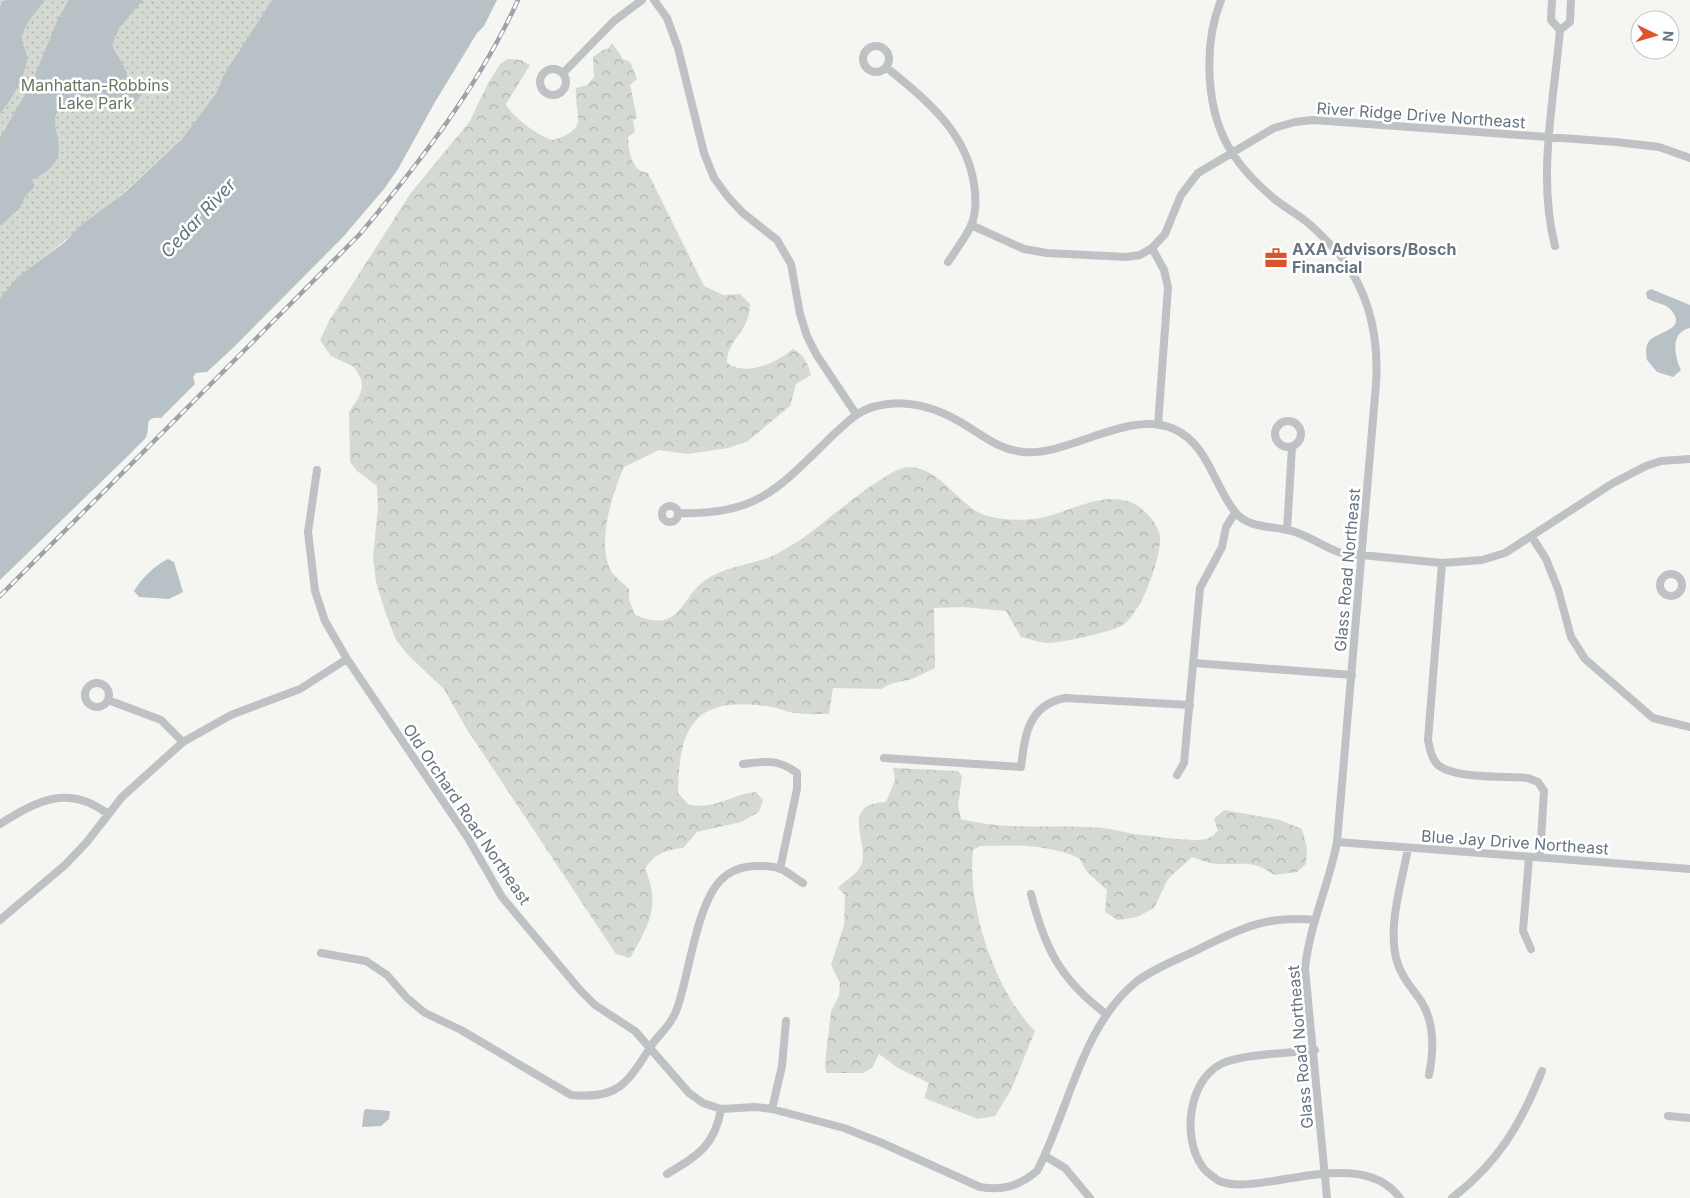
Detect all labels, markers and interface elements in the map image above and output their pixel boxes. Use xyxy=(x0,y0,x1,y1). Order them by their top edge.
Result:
north arrow xyxy=(1630,10,1680,60)
text: N xyxy=(1660,30,1677,42)
park label: Manhattan-Robbins Lake Park xyxy=(21,75,169,113)
street label: River Ridge Drive Northeast xyxy=(1316,98,1526,132)
water label: Cedar River xyxy=(156,173,241,262)
place label: AXA Advisors/Bosch Financial xyxy=(1292,239,1456,277)
office icon: AXA Advisors/Bosch Financial xyxy=(1263,245,1289,271)
street label: Glass Road Northeast xyxy=(1330,487,1364,653)
street label: Old Orchard Road Northeast xyxy=(399,720,535,908)
street label: Blue Jay Drive Northeast xyxy=(1421,825,1609,859)
street label: Glass Road Northeast xyxy=(1283,964,1317,1130)

